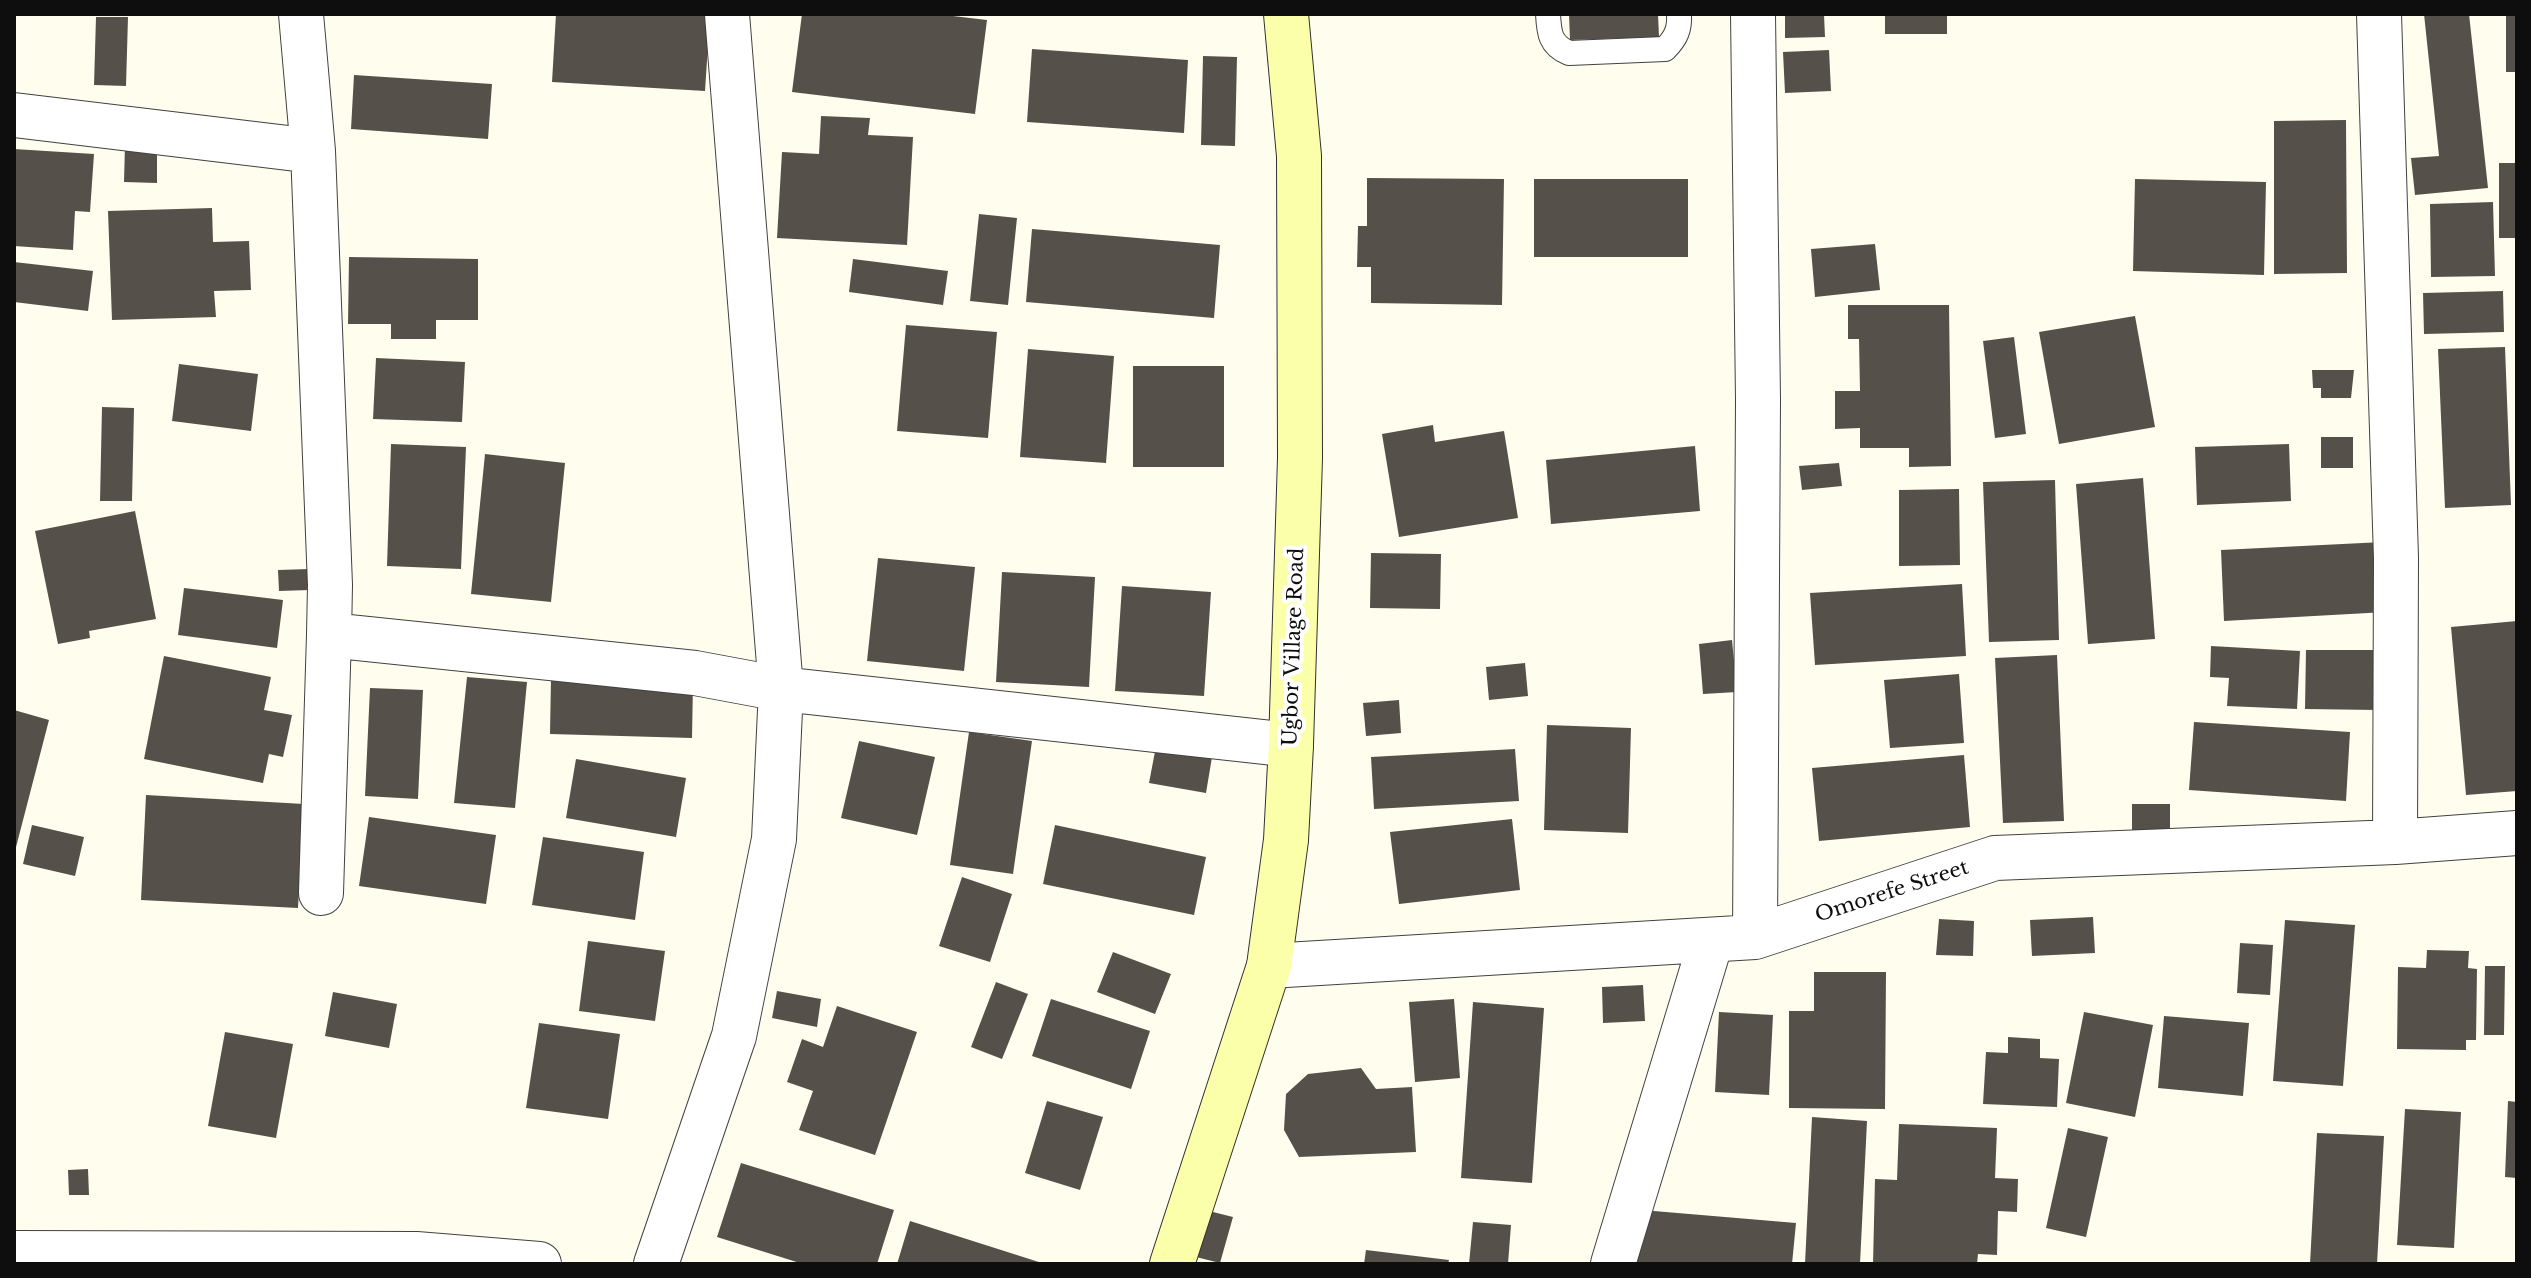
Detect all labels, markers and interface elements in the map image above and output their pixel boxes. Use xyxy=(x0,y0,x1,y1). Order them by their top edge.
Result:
street label: Ugbor Village Road xyxy=(1279,547,1309,747)
street label: Omorefe Street xyxy=(1812,856,1972,928)

